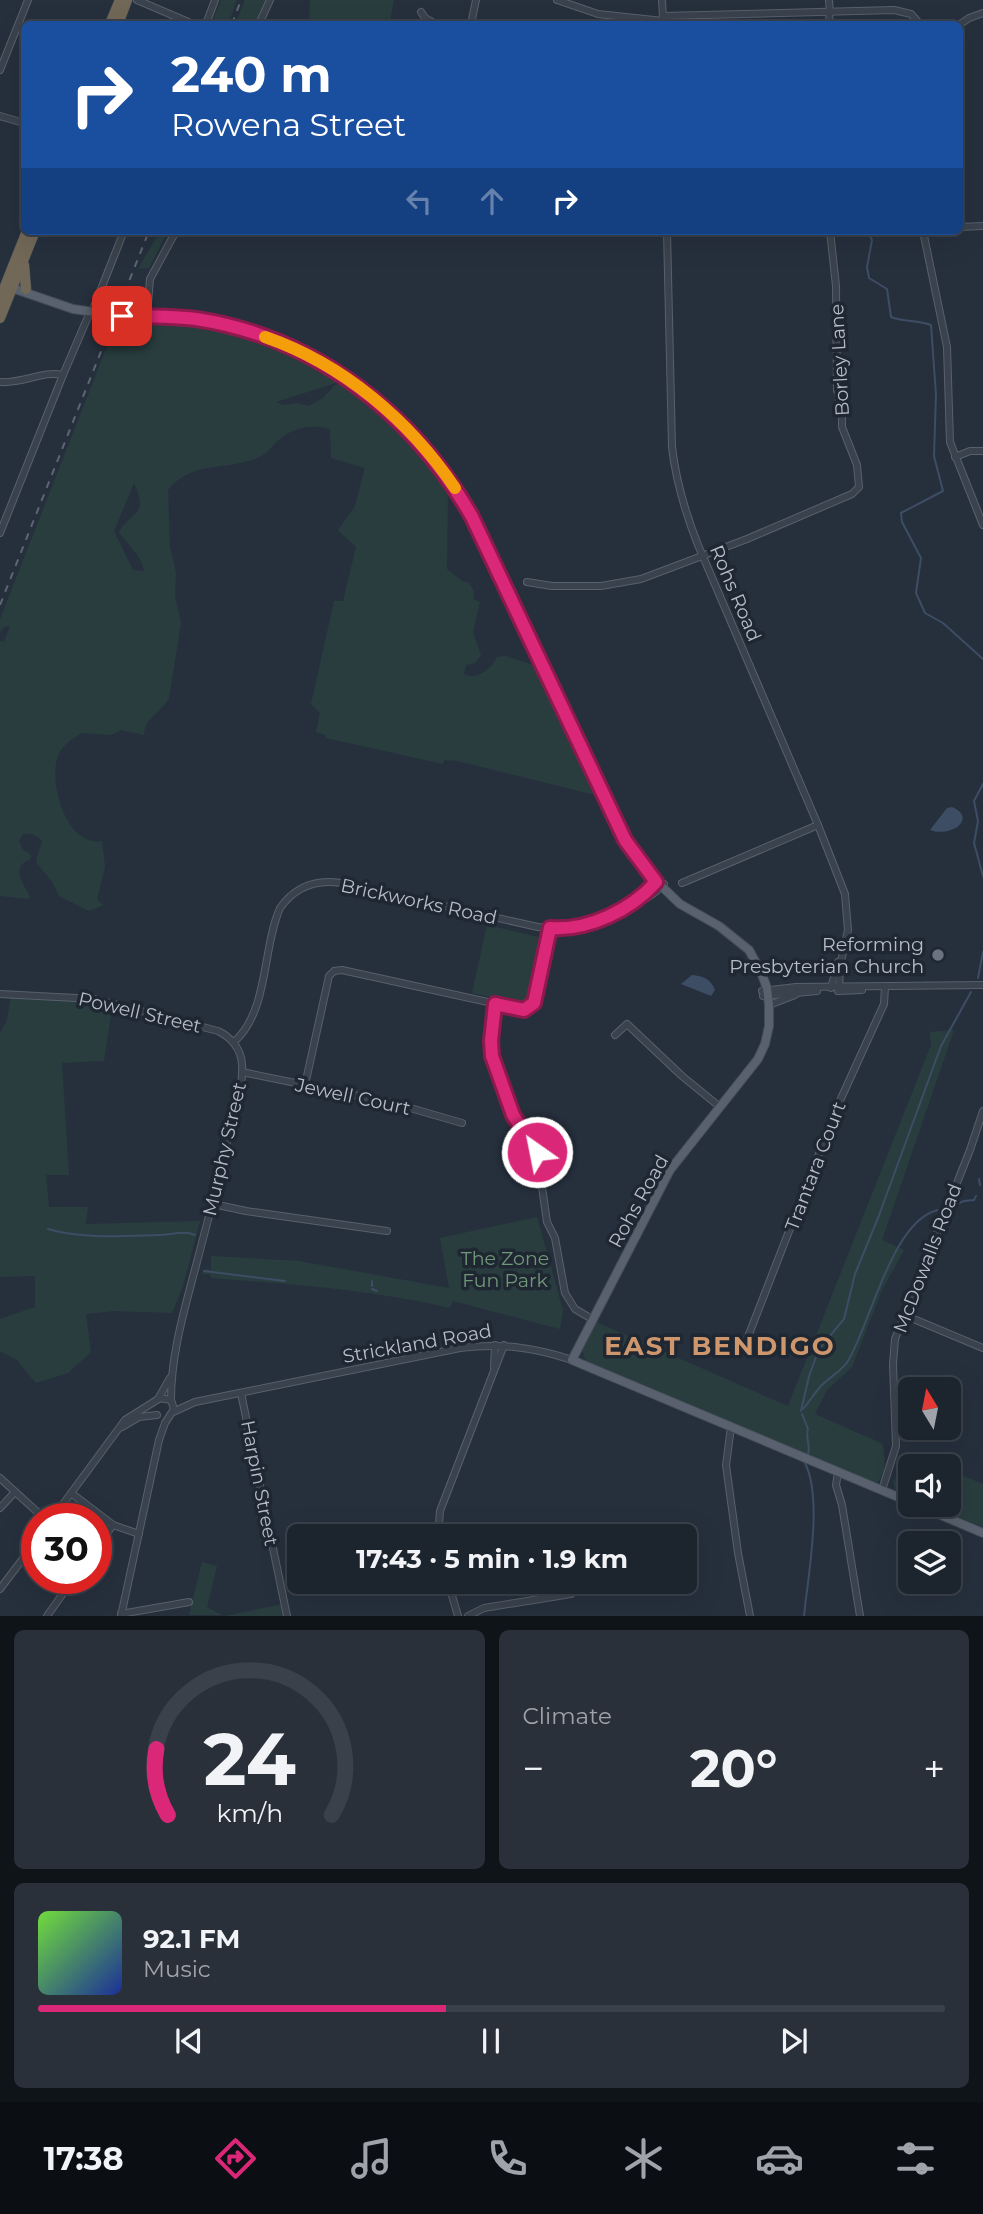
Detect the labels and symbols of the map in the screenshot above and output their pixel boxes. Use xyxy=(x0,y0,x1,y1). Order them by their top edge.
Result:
pin xyxy=(92,286,152,346)
street label: Borley Lane xyxy=(825,303,854,417)
street label: Rohs Road xyxy=(705,542,766,645)
street label: Brickworks Road xyxy=(339,874,499,929)
place label: Reforming Presbyterian Church xyxy=(729,933,924,978)
marker: Reforming Presbyterian Church xyxy=(930,947,946,963)
street label: Powell Street xyxy=(76,987,204,1038)
street label: Jewell Court xyxy=(292,1073,413,1120)
street label: Murphy Street xyxy=(198,1080,251,1218)
street label: Trantara Court xyxy=(780,1098,851,1234)
position arrow xyxy=(500,1115,574,1189)
street label: Rohs Road xyxy=(604,1151,673,1252)
street label: McDowalls Road xyxy=(888,1180,966,1336)
park label: The Zone Fun Park xyxy=(461,1247,549,1292)
street label: Strickland Road xyxy=(341,1319,493,1368)
district label: EAST BENDIGO xyxy=(604,1330,836,1362)
north arrow xyxy=(898,1377,961,1440)
street label: Harpin Street xyxy=(236,1418,283,1548)
speed limit sign: 30 xyxy=(21,1503,112,1594)

